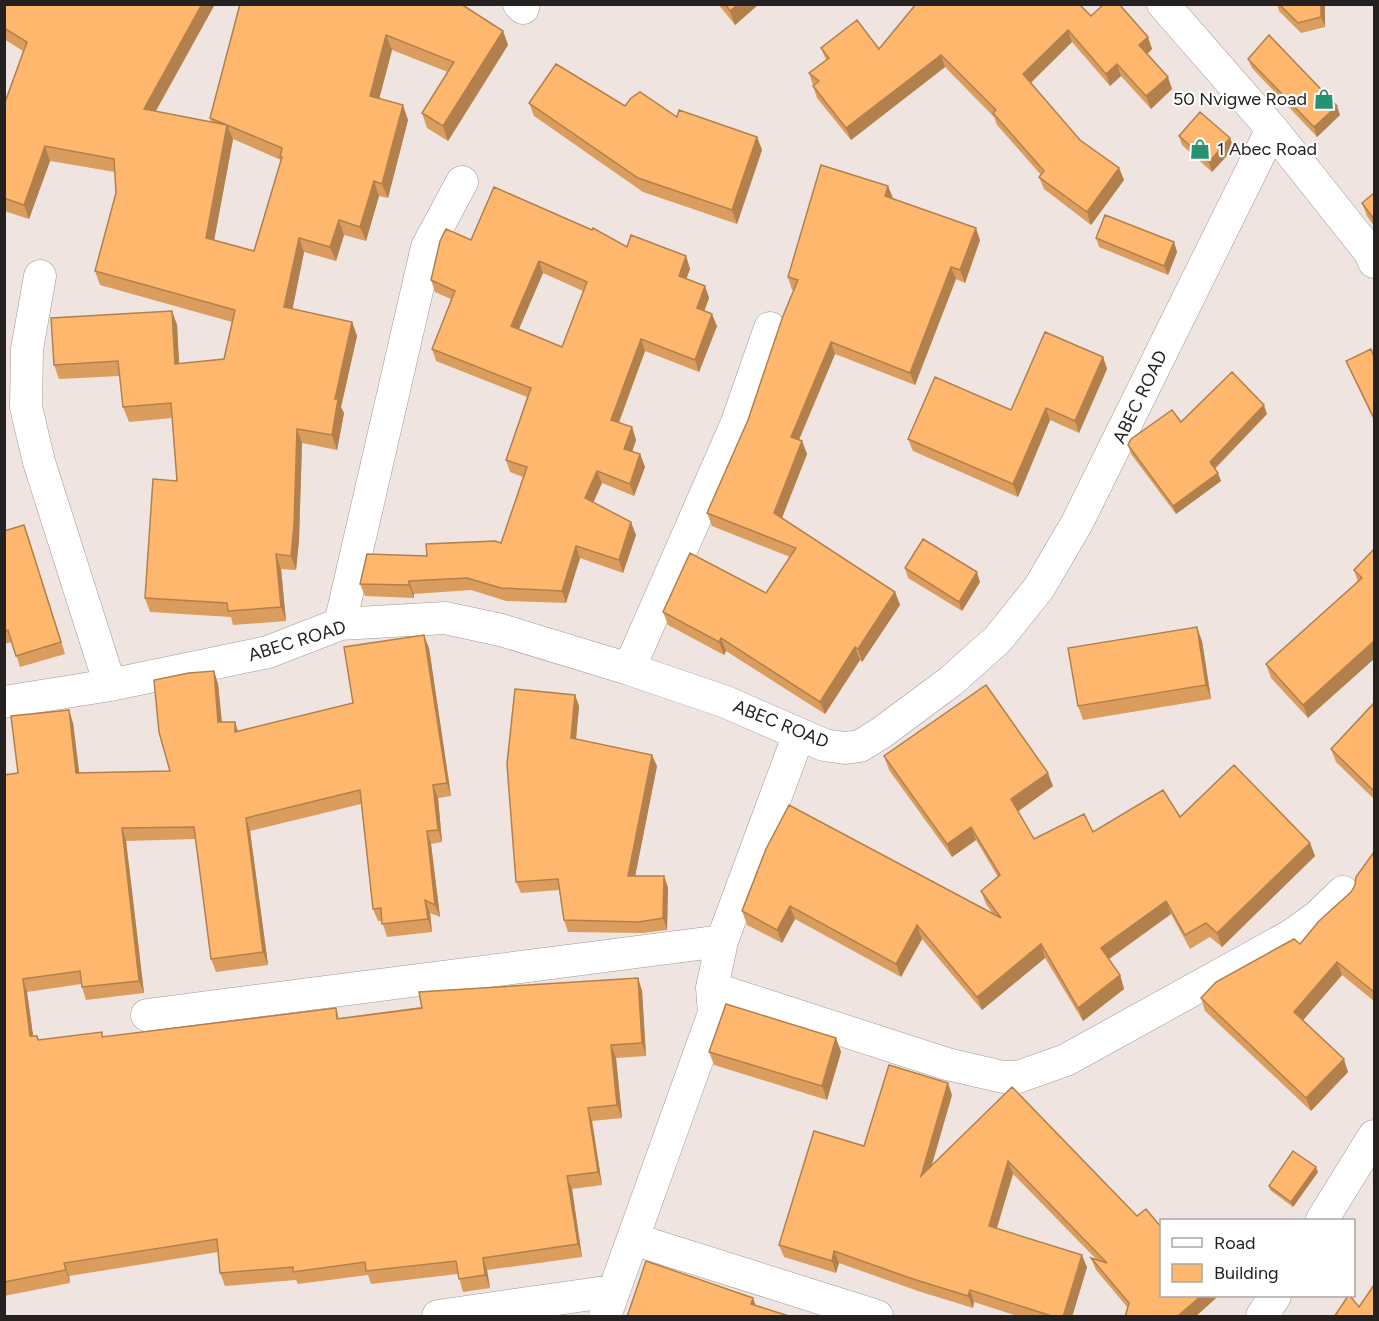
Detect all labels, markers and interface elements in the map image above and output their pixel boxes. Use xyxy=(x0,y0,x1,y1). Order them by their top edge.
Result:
shop icon: 50 Nvigwe Road xyxy=(1312,87,1336,111)
place label: 50 Nvigwe Road xyxy=(1173,88,1307,110)
shop icon: 1 Abec Road xyxy=(1188,137,1212,161)
place label: 1 Abec Road xyxy=(1217,138,1317,160)
street label: ABEC ROAD xyxy=(1108,347,1172,447)
street label: ABEC ROAD xyxy=(245,616,349,666)
street label: ABEC ROAD xyxy=(730,695,832,753)
legend xyxy=(1160,1219,1355,1297)
text: Road xyxy=(1214,1232,1255,1254)
text: Building xyxy=(1214,1262,1279,1284)

